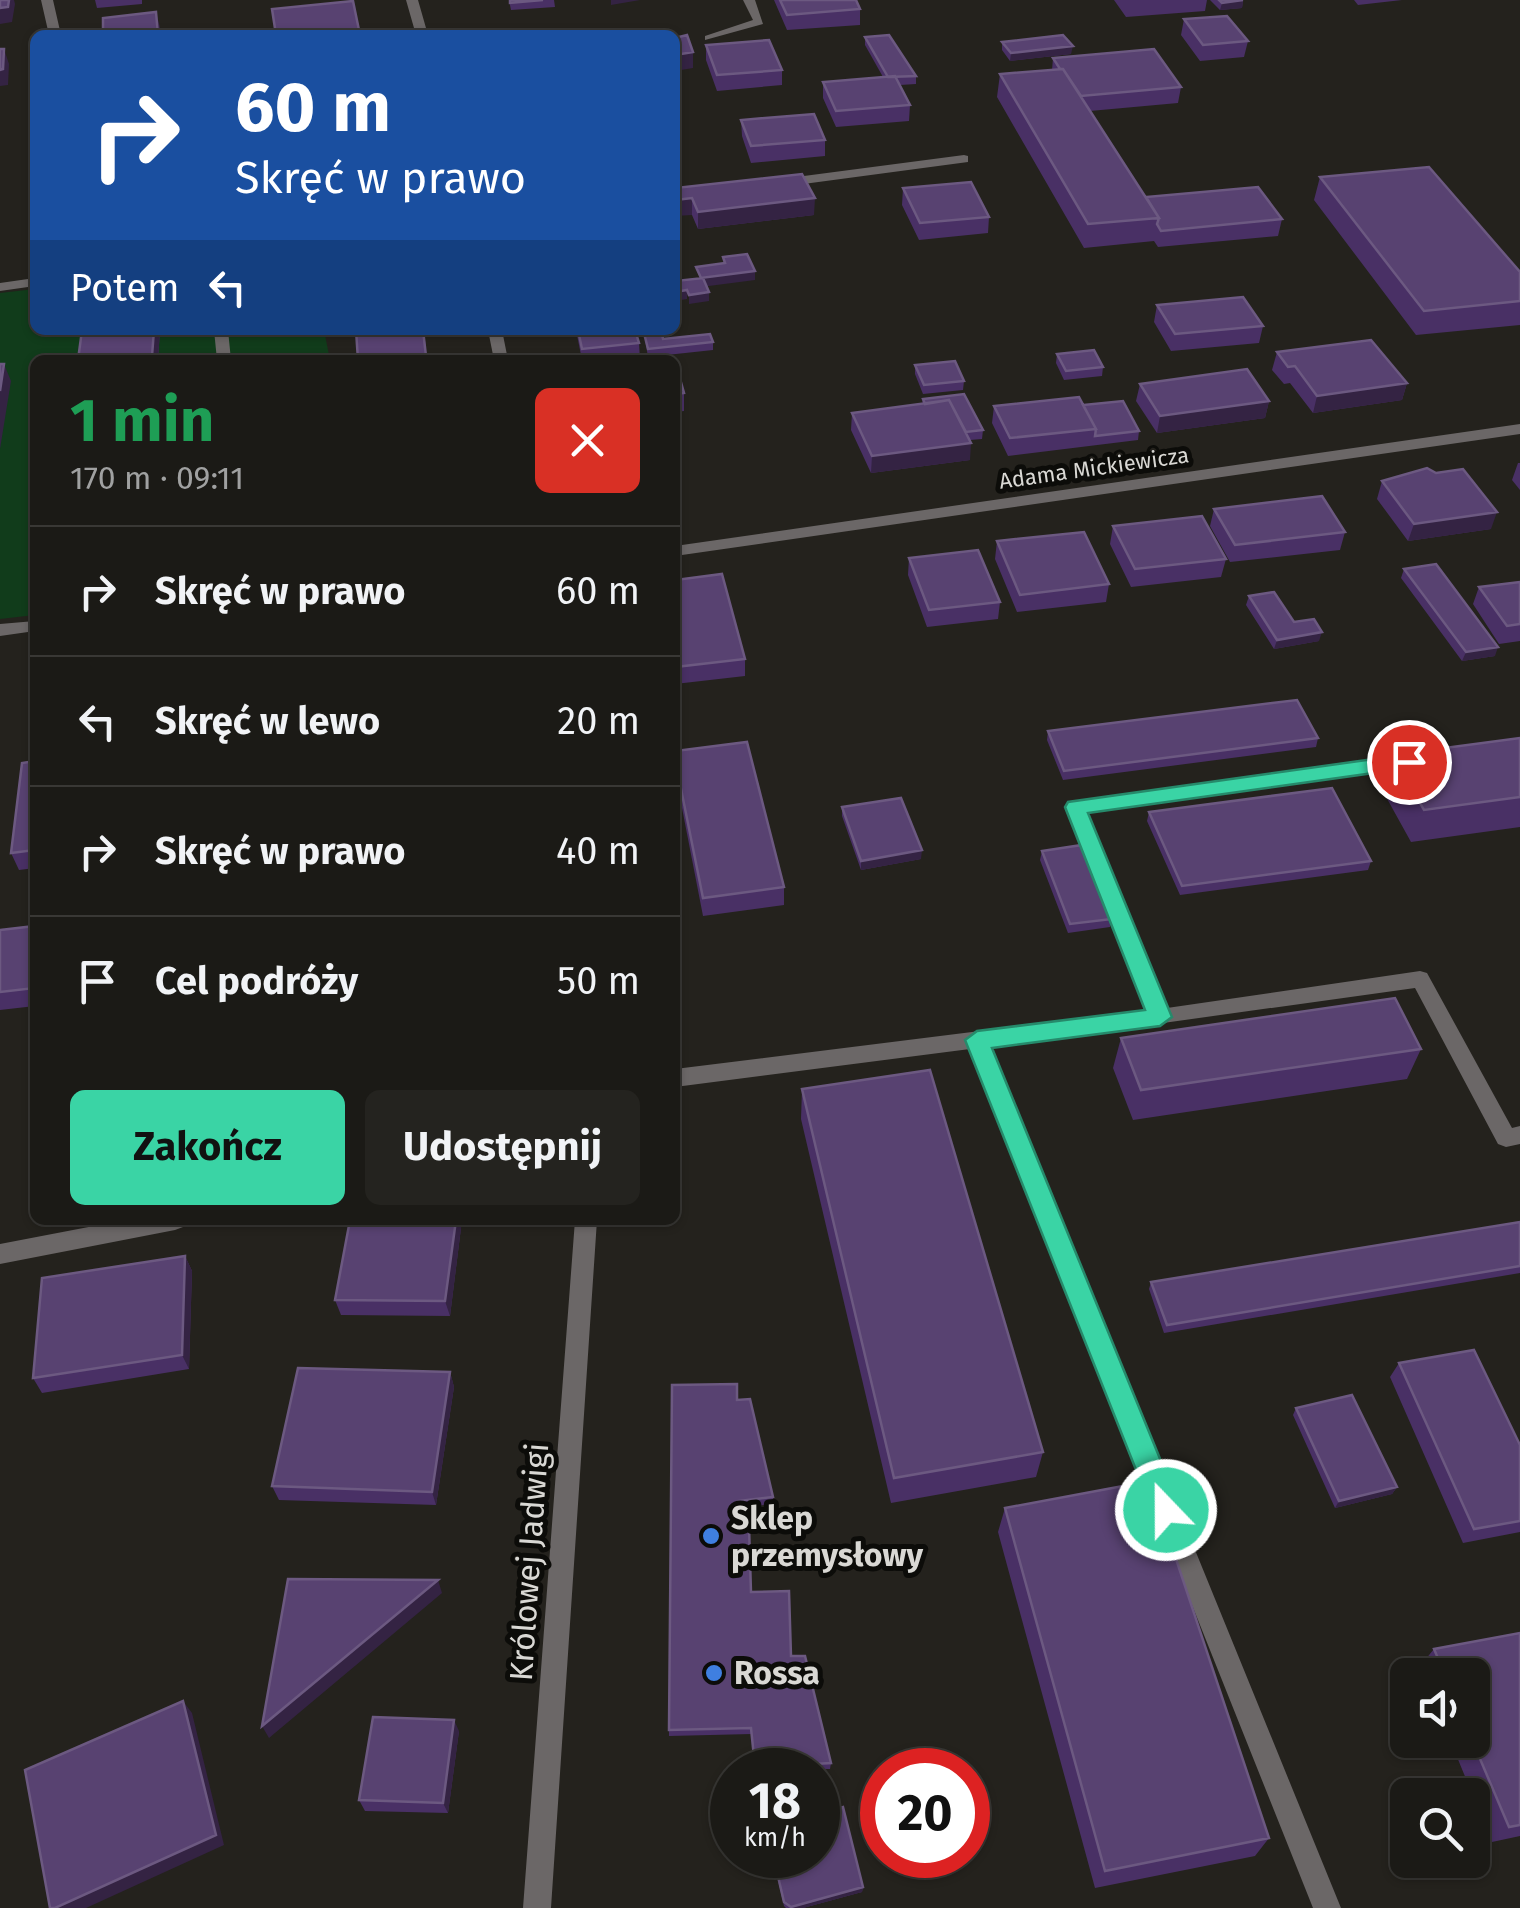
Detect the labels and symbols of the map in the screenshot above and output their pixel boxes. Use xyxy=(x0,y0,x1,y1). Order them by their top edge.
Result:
street label: Adama Mickiewicza xyxy=(997,441,1191,495)
pin xyxy=(1367,720,1452,805)
street label: Królowej Jadwigi xyxy=(502,1442,556,1682)
position arrow xyxy=(1114,1458,1218,1562)
place label: Sklep przemysłowy xyxy=(731,1499,924,1574)
marker: Sklep przemysłowy xyxy=(700,1525,722,1547)
place label: Rossa xyxy=(734,1654,820,1692)
marker: Rossa xyxy=(703,1662,725,1684)
speed limit sign: 20 xyxy=(860,1748,990,1878)

